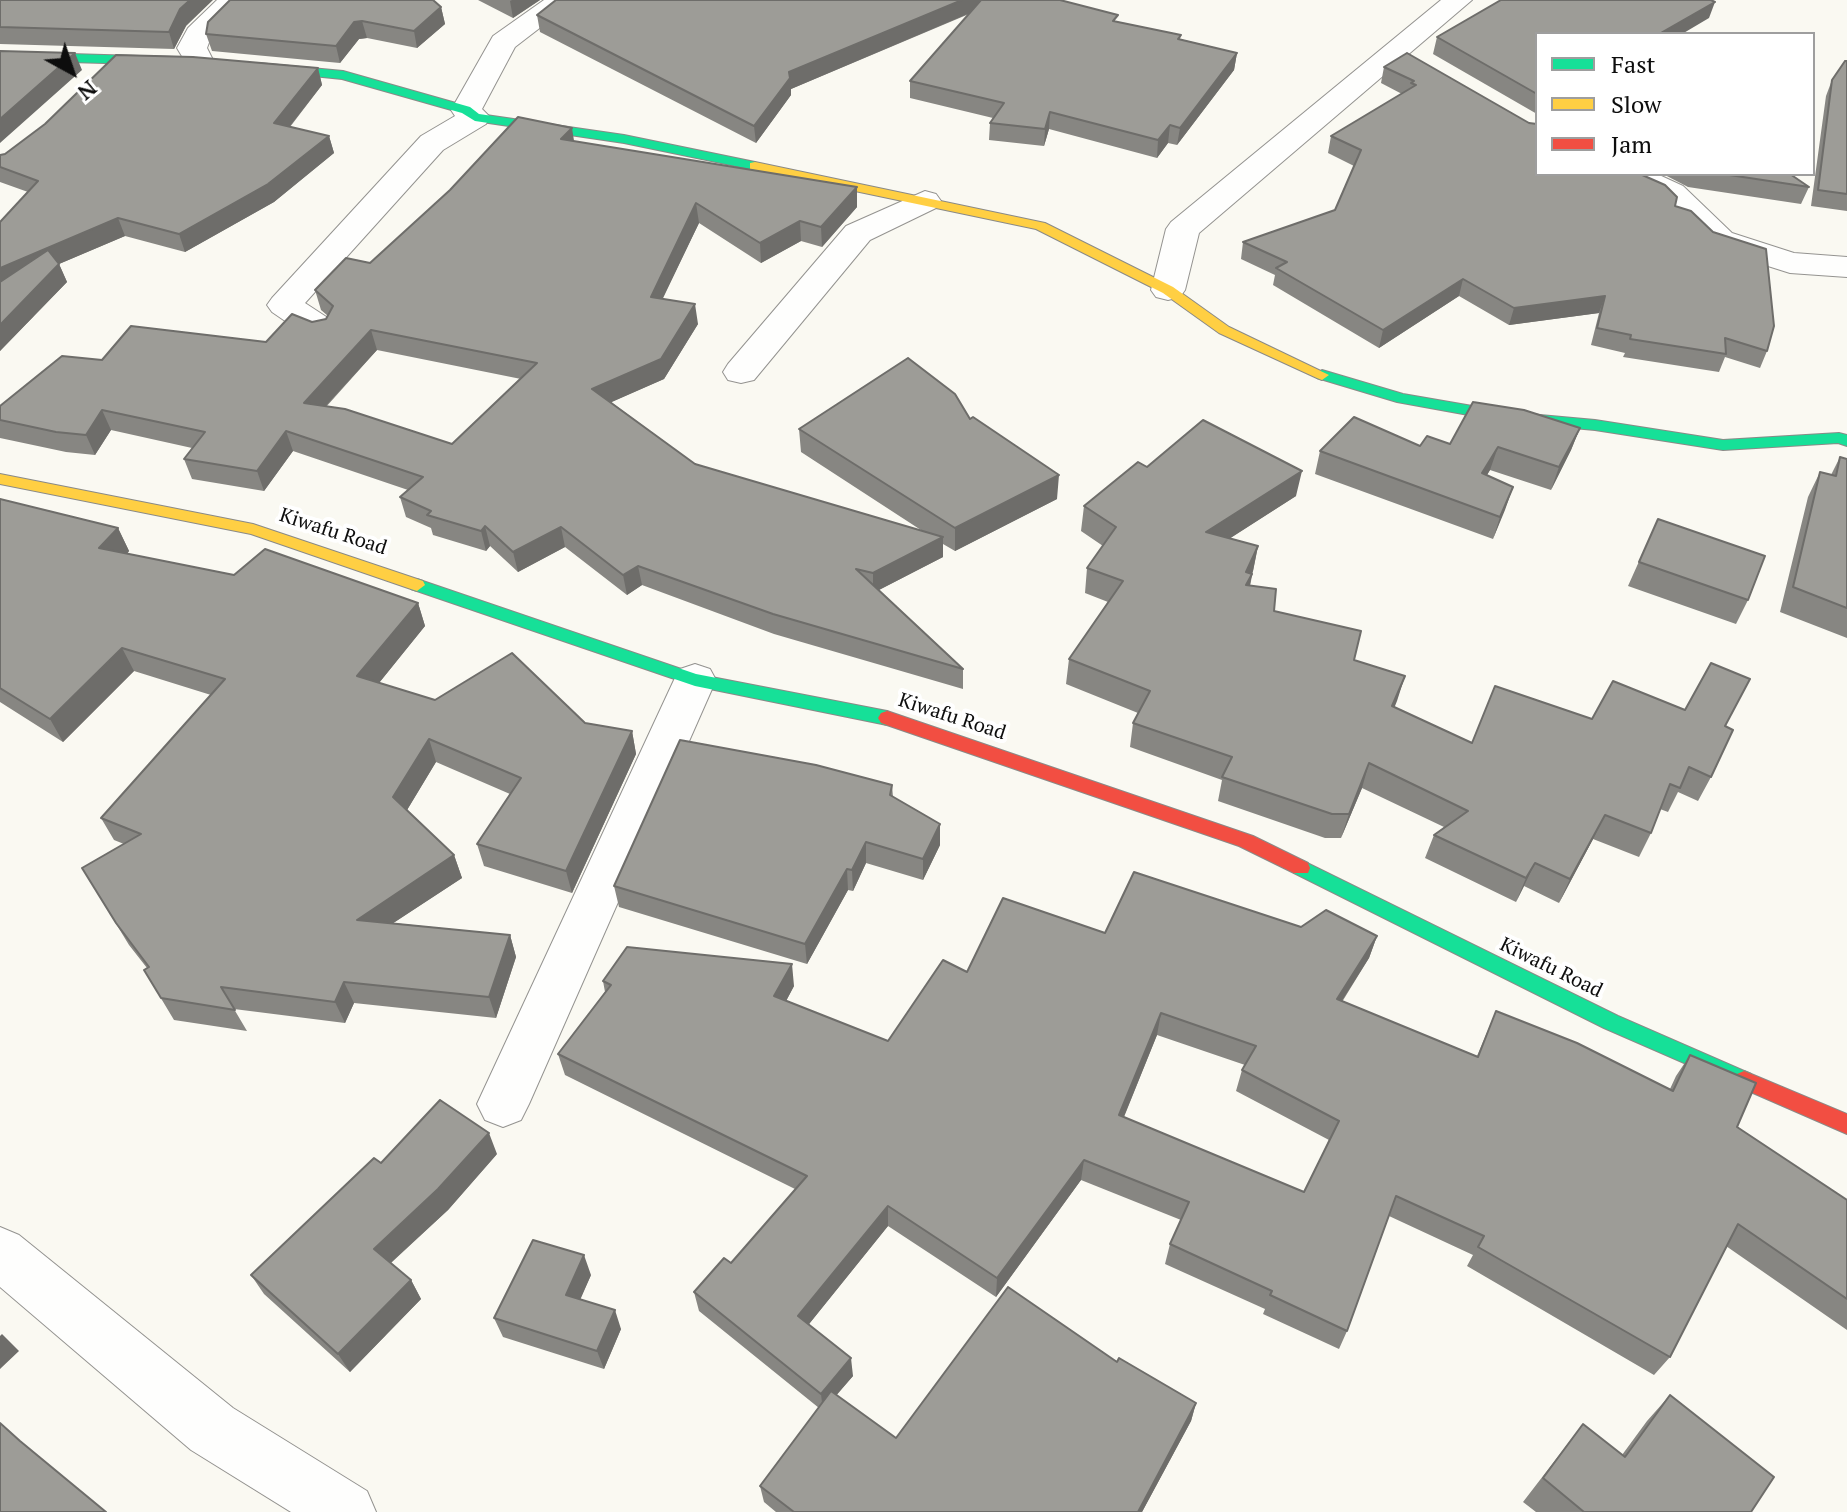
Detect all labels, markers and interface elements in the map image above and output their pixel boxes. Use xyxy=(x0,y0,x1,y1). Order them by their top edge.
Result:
north arrow xyxy=(32,32,112,112)
legend xyxy=(1535,32,1815,176)
text: Fast xyxy=(1611,48,1655,80)
text: N xyxy=(72,74,103,107)
text: Slow xyxy=(1611,88,1662,120)
text: Jam xyxy=(1611,128,1652,160)
street label: Kiwafu Road xyxy=(276,503,390,561)
street label: Kiwafu Road xyxy=(895,688,1009,746)
street label: Kiwafu Road xyxy=(1496,933,1606,1003)

